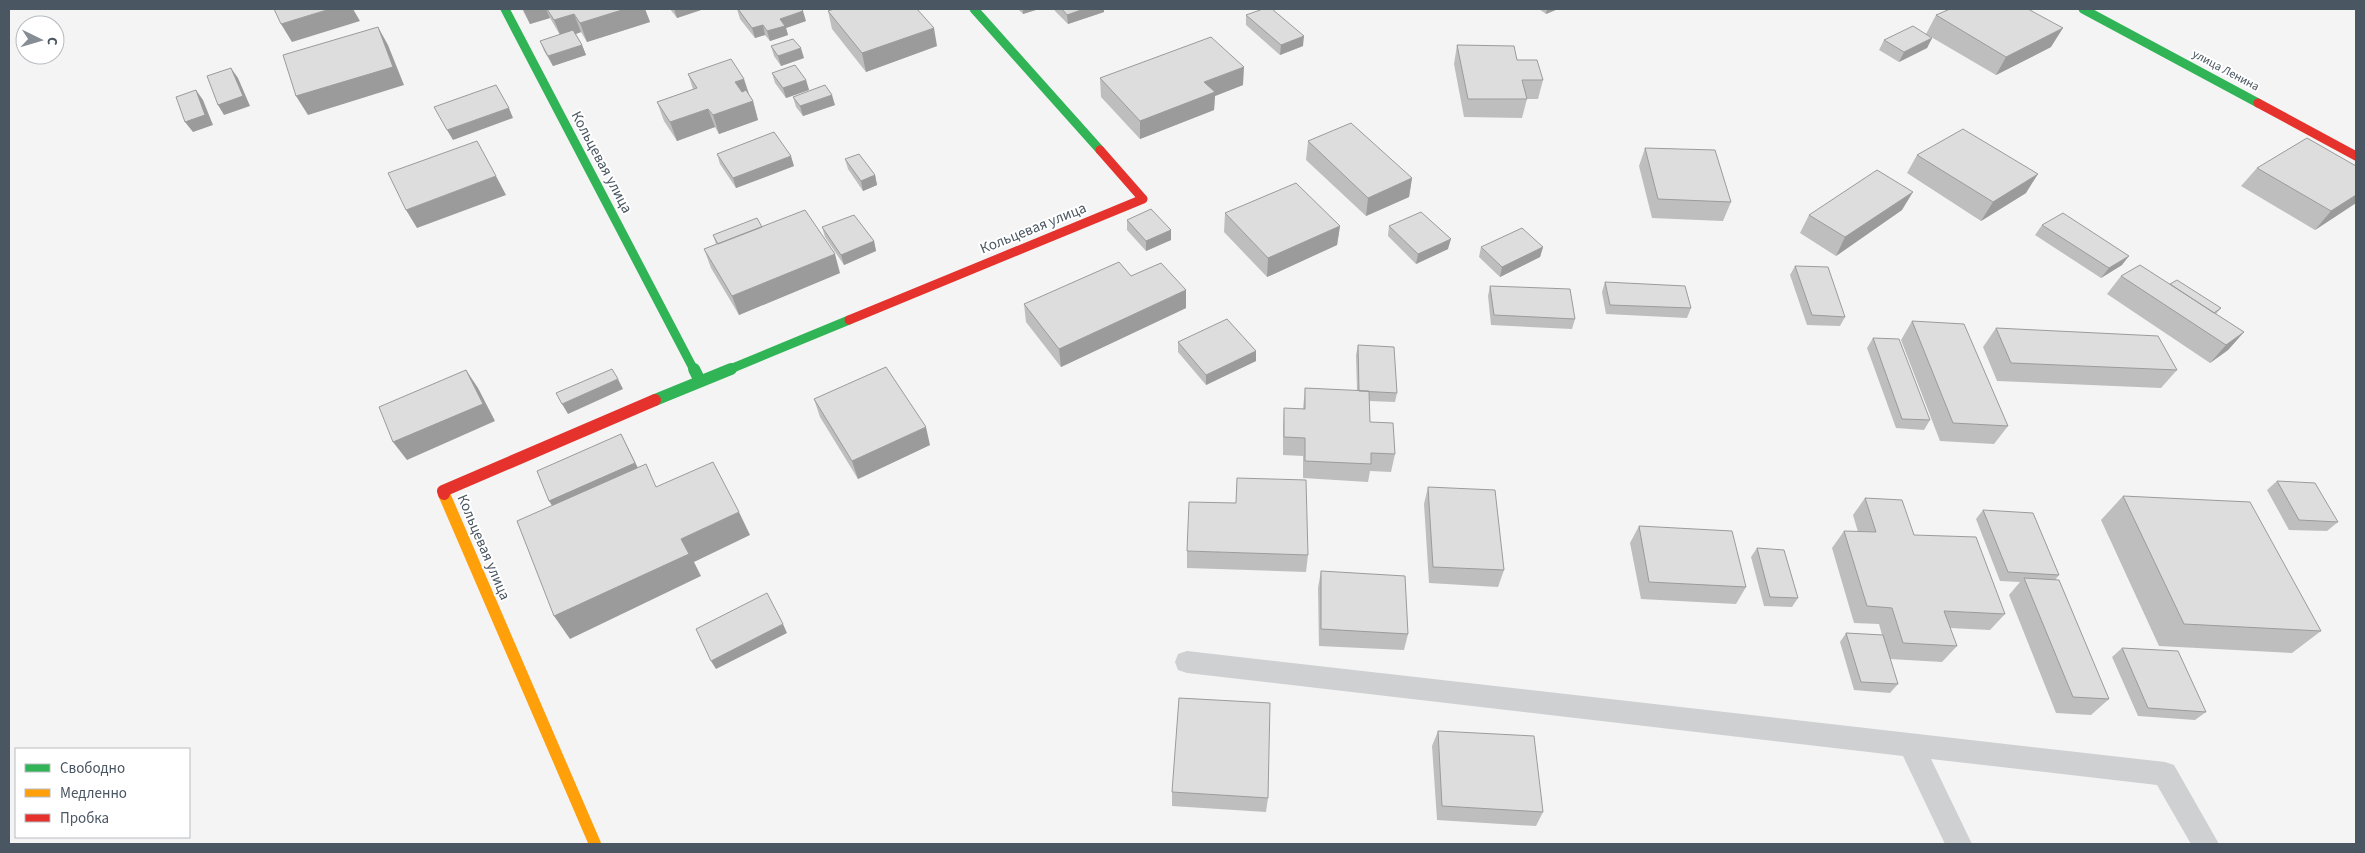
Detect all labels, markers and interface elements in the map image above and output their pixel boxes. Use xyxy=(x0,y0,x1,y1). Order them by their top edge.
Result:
north arrow xyxy=(15,15,65,65)
text: С xyxy=(42,36,62,46)
street label: улица Ленина xyxy=(2189,46,2262,95)
street label: Кольцевая улица xyxy=(566,107,637,217)
street label: Кольцевая улица xyxy=(977,198,1090,259)
street label: Кольцевая улица xyxy=(452,491,515,603)
legend xyxy=(15,748,190,838)
text: Свободно xyxy=(60,758,125,779)
text: Медленно xyxy=(60,783,127,804)
text: Пробка xyxy=(60,808,109,829)

